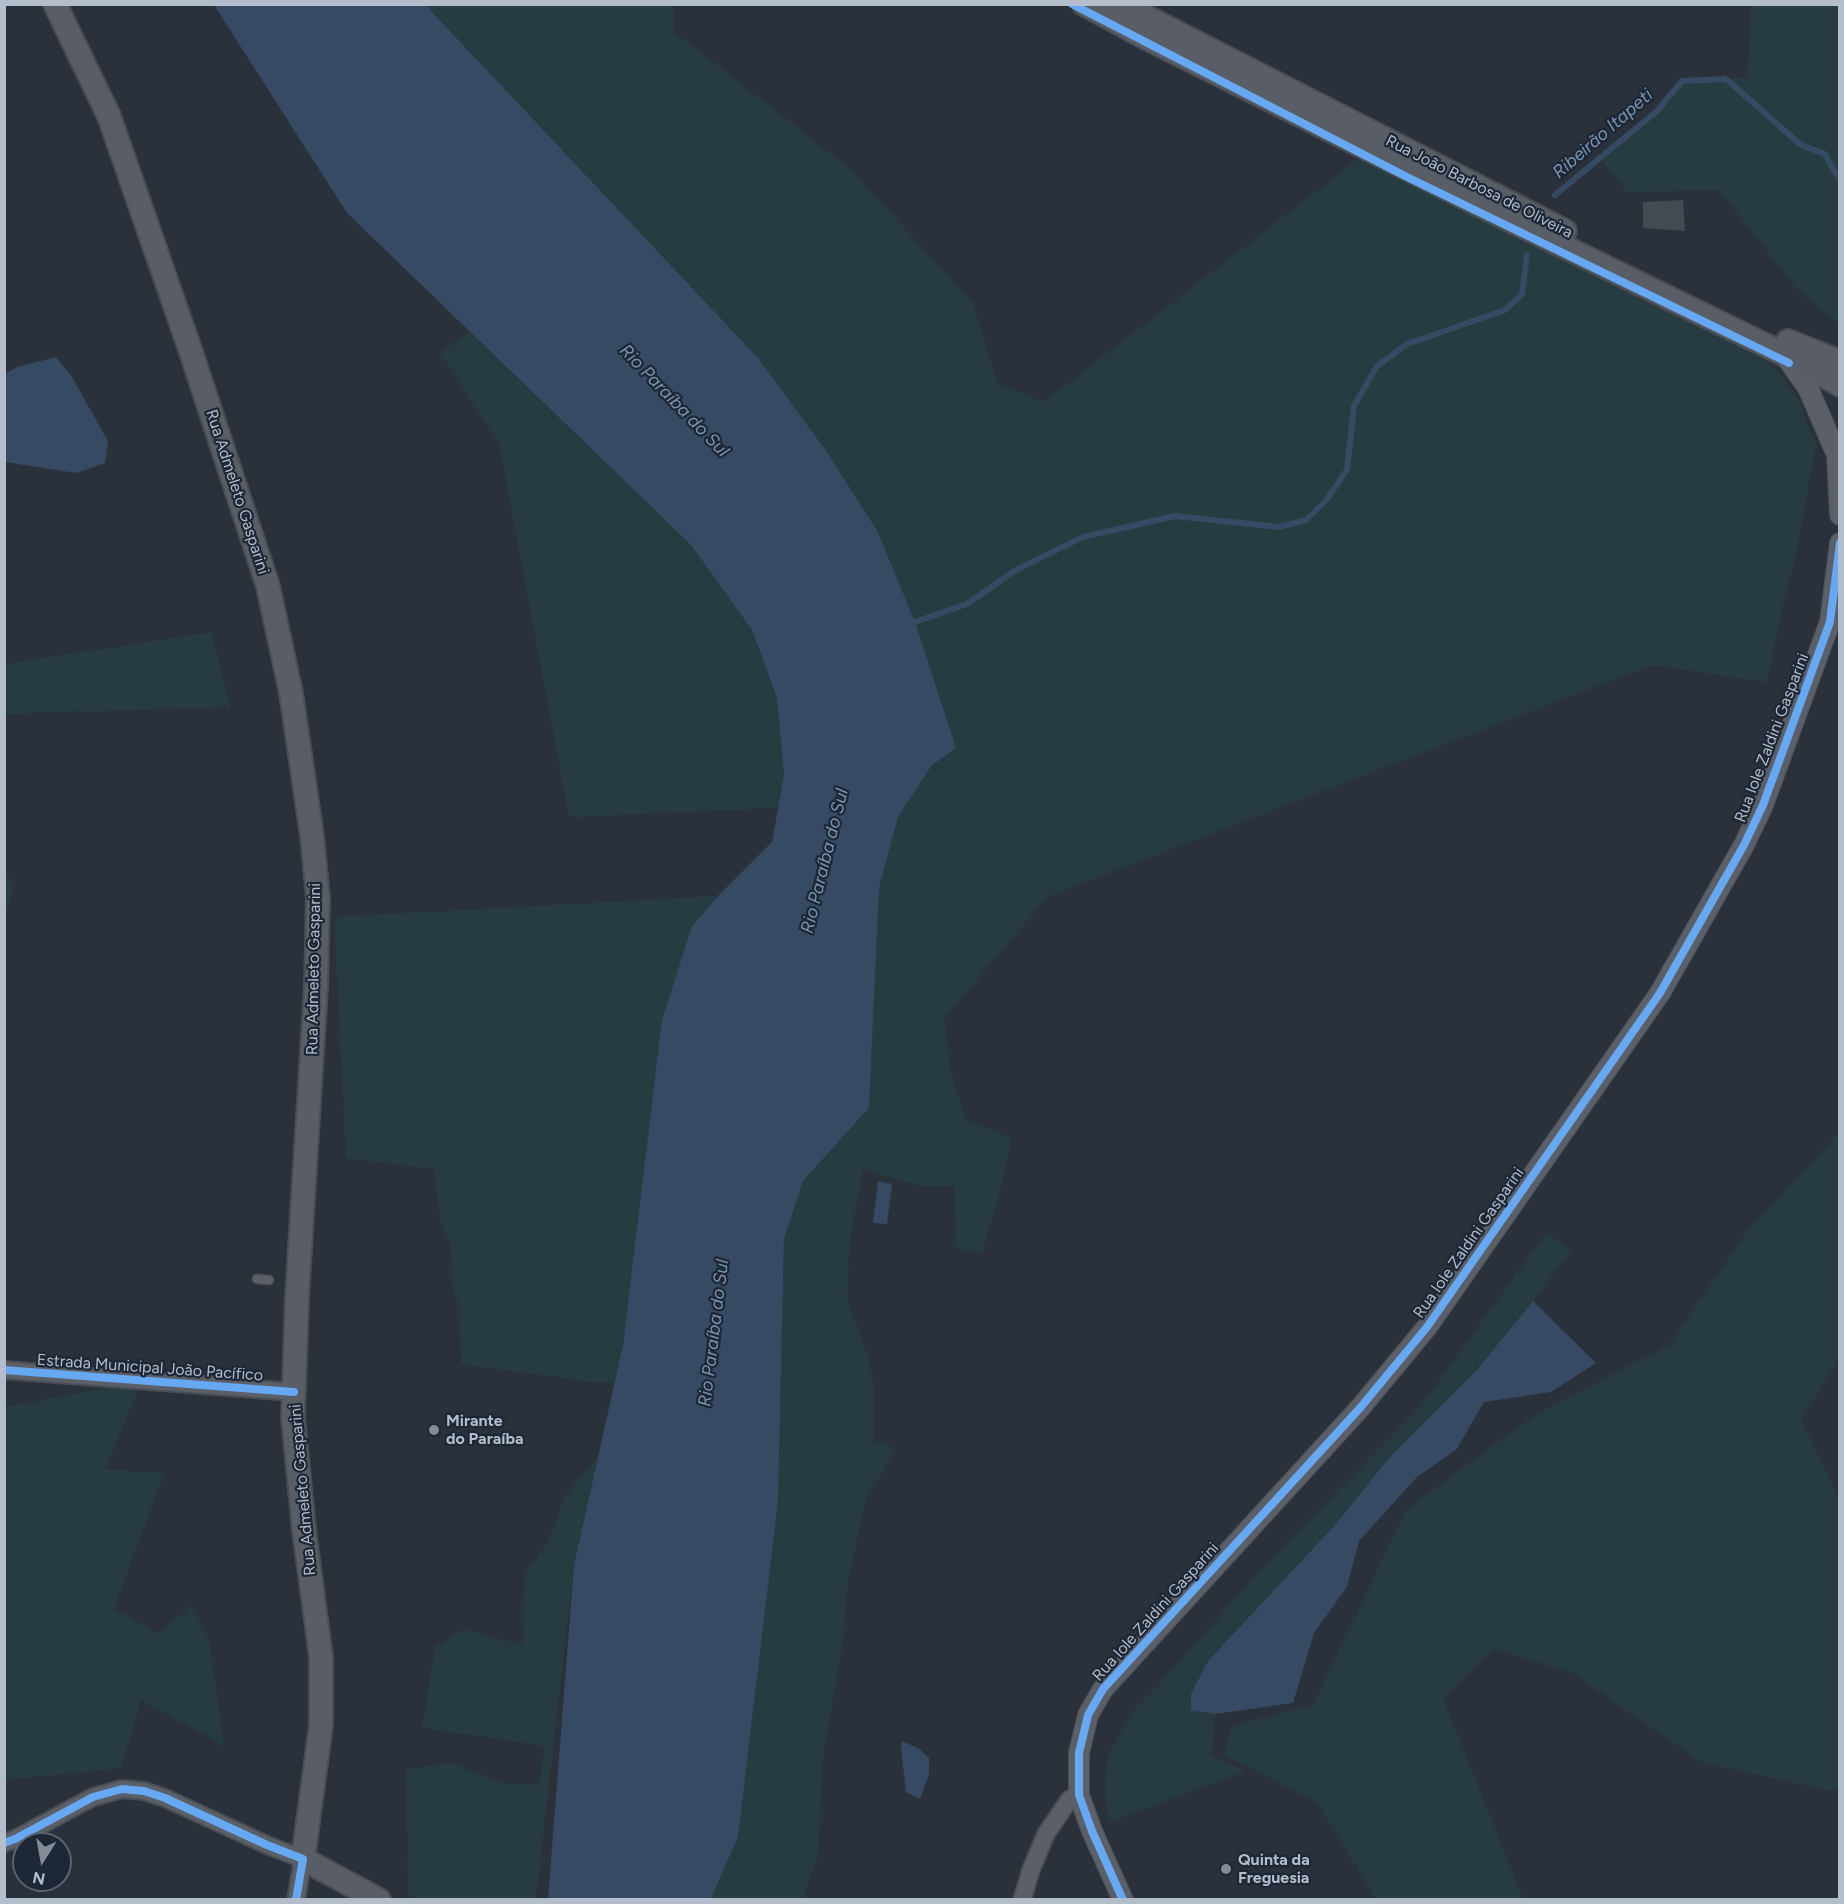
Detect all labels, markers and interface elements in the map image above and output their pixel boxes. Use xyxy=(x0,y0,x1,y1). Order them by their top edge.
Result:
water label: Ribeirão Itapeti xyxy=(1548,85,1658,183)
street label: Rua João Barbosa de Oliveira xyxy=(1382,131,1576,243)
water label: Rio Paraíba do Sul xyxy=(615,340,733,462)
street label: Rua Admeleto Gasparini xyxy=(201,407,273,577)
street label: Rua Iole Zaldini Gasparini xyxy=(1731,651,1813,825)
water label: Rio Paraíba do Sul xyxy=(797,786,853,936)
street label: Rua Admeleto Gasparini xyxy=(303,883,325,1055)
street label: Rua Iole Zaldini Gasparini xyxy=(1410,1164,1528,1322)
water label: Rio Paraíba do Sul xyxy=(694,1258,734,1408)
street label: Estrada Municipal João Pacífico xyxy=(36,1351,264,1385)
street label: Rua Admeleto Gasparini xyxy=(286,1403,320,1577)
place label: Mirante do Paraíba xyxy=(446,1411,523,1449)
marker: Mirante do Paraíba xyxy=(427,1423,441,1437)
street label: Rua Iole Zaldini Gasparini xyxy=(1089,1539,1223,1685)
north arrow xyxy=(12,1832,72,1892)
place label: Quinta da Freguesia xyxy=(1238,1850,1310,1888)
marker: Quinta da Freguesia xyxy=(1219,1862,1233,1876)
text: N xyxy=(31,1868,47,1889)

